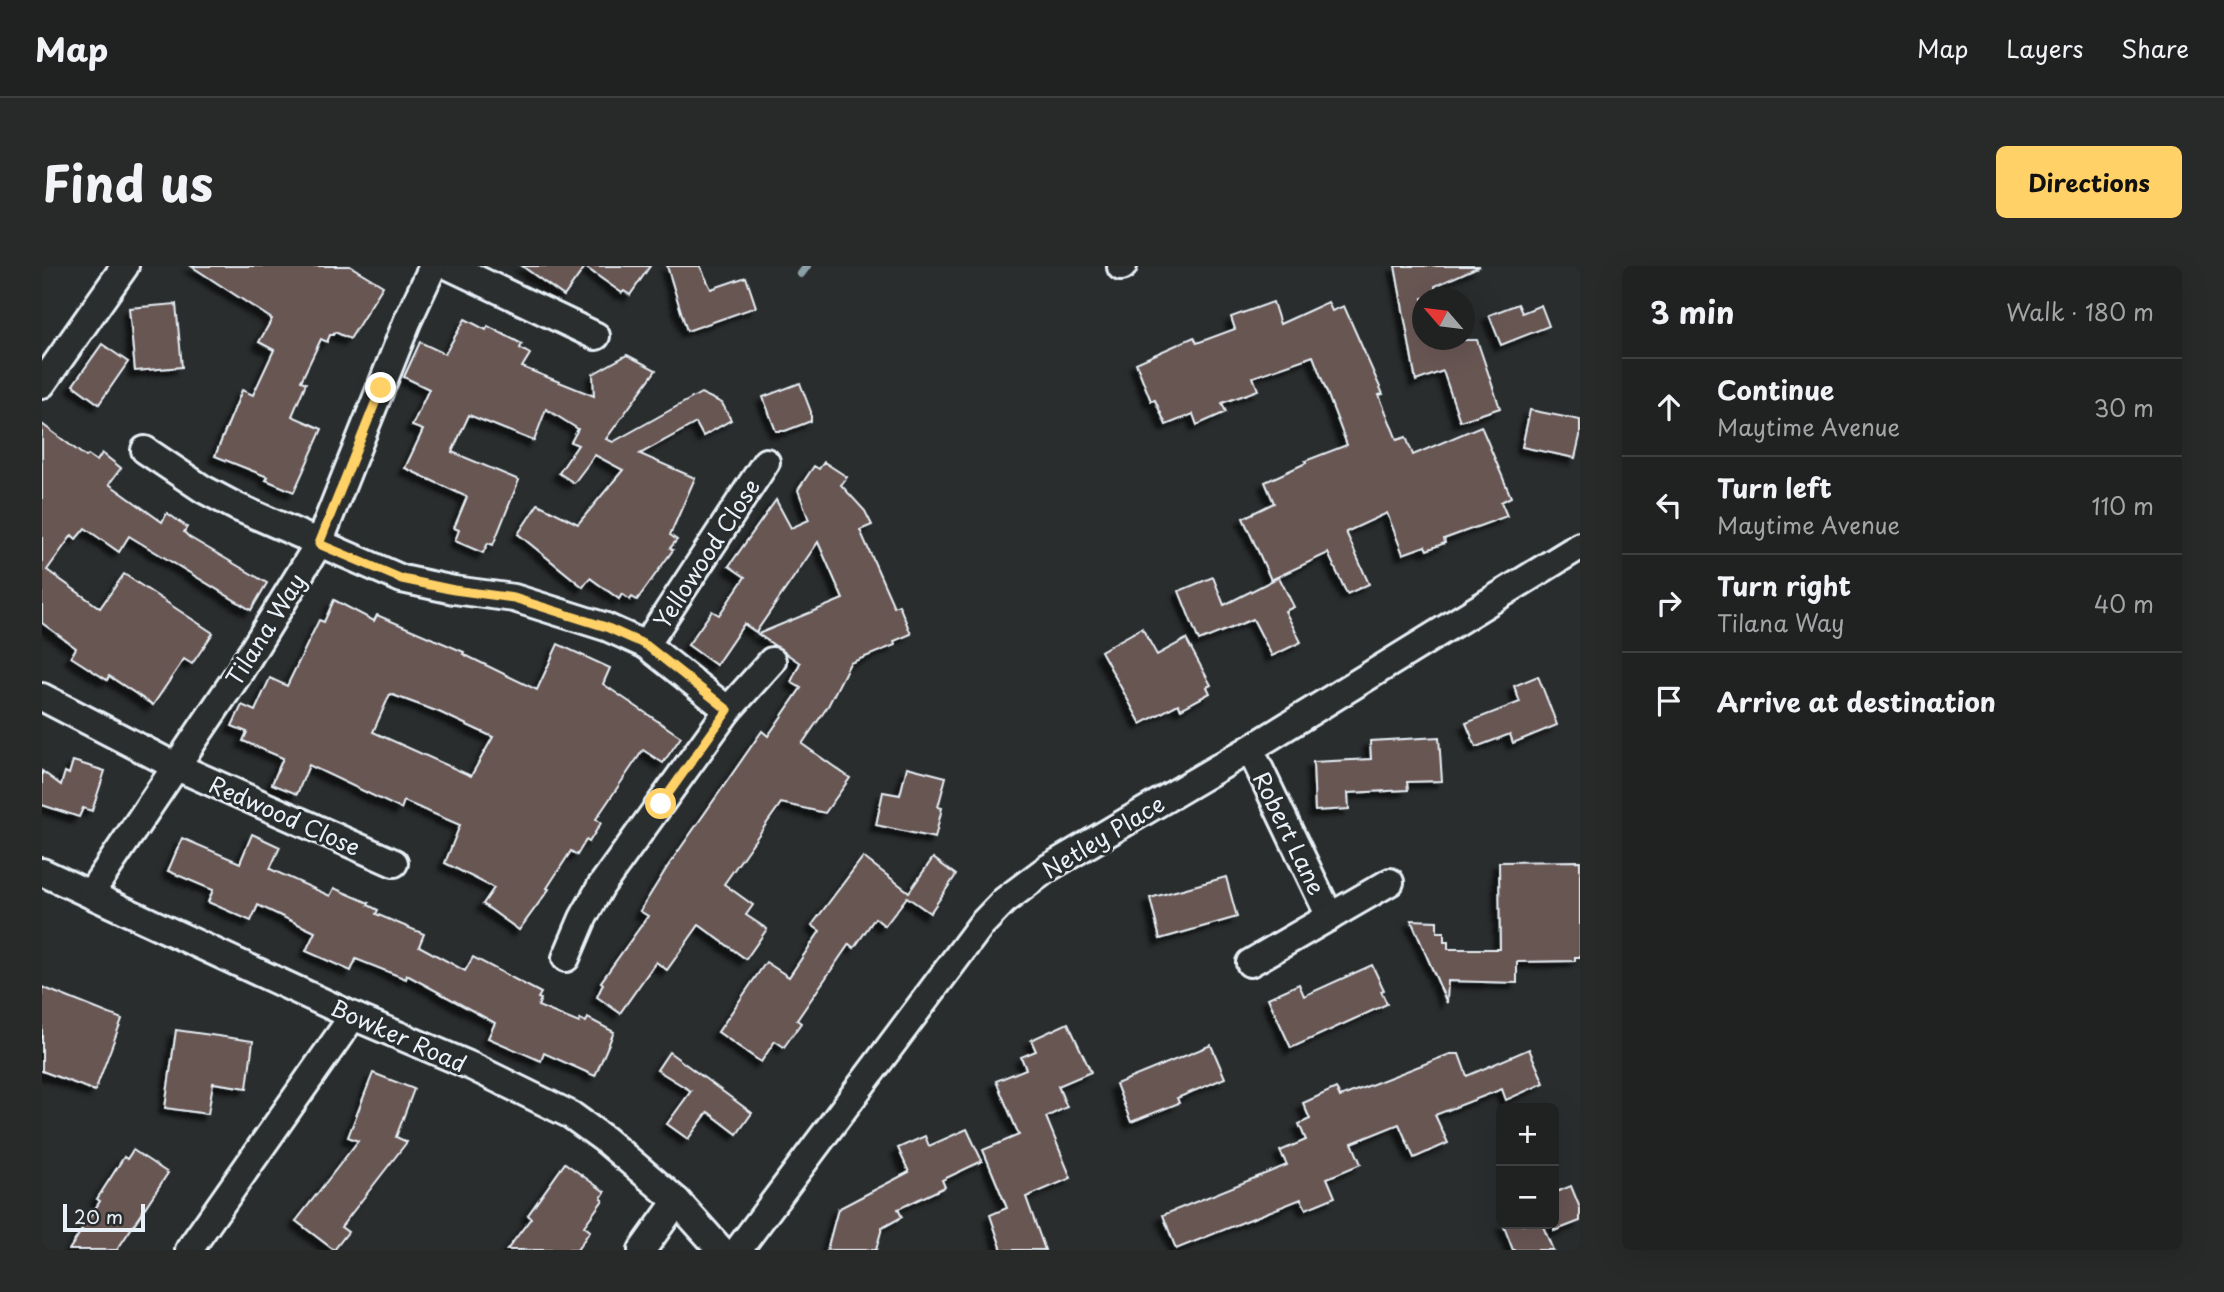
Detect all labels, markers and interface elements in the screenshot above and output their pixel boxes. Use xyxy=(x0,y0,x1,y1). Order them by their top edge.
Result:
text: Map xyxy=(35,23,108,73)
text: Map xyxy=(1917,30,1968,66)
text: Layers xyxy=(2006,30,2083,66)
text: Share xyxy=(2121,30,2189,66)
text: Find us xyxy=(42,145,213,219)
button: Directions xyxy=(1996,146,2182,218)
north arrow xyxy=(1412,287,1475,350)
text: 3 min xyxy=(1650,289,1735,334)
text: Walk · 180 m xyxy=(2006,294,2154,329)
text: Continue xyxy=(1717,370,1834,409)
route end xyxy=(365,372,396,403)
icon: ahead xyxy=(1650,388,1688,426)
text: 30 m xyxy=(2093,390,2154,425)
text: Maytime Avenue xyxy=(1717,409,1900,444)
text: Turn left xyxy=(1717,468,1832,507)
street label: Yellowood Close xyxy=(644,471,768,635)
icon: left xyxy=(1650,486,1688,524)
text: 110 m xyxy=(2092,488,2154,523)
text: Maytime Avenue xyxy=(1717,507,1900,542)
street label: Tilana Way xyxy=(216,566,314,692)
text: Turn right xyxy=(1717,566,1851,605)
icon: right xyxy=(1650,584,1688,622)
text: 40 m xyxy=(2094,586,2154,621)
text: Tilana Way xyxy=(1717,605,1845,640)
icon: arrive xyxy=(1650,682,1688,720)
text: Arrive at destination xyxy=(1717,682,1996,721)
street label: Robert Lane xyxy=(1245,765,1335,901)
street label: Redwood Close xyxy=(204,766,366,864)
street label: Netley Place xyxy=(1035,786,1171,886)
route start xyxy=(645,788,676,819)
street label: Bowker Road xyxy=(325,989,473,1081)
map controls xyxy=(1496,1103,1559,1229)
button: + xyxy=(1496,1103,1559,1166)
button: − xyxy=(1496,1166,1559,1229)
scale bar xyxy=(63,1201,145,1233)
text: 20 m xyxy=(74,1202,123,1230)

